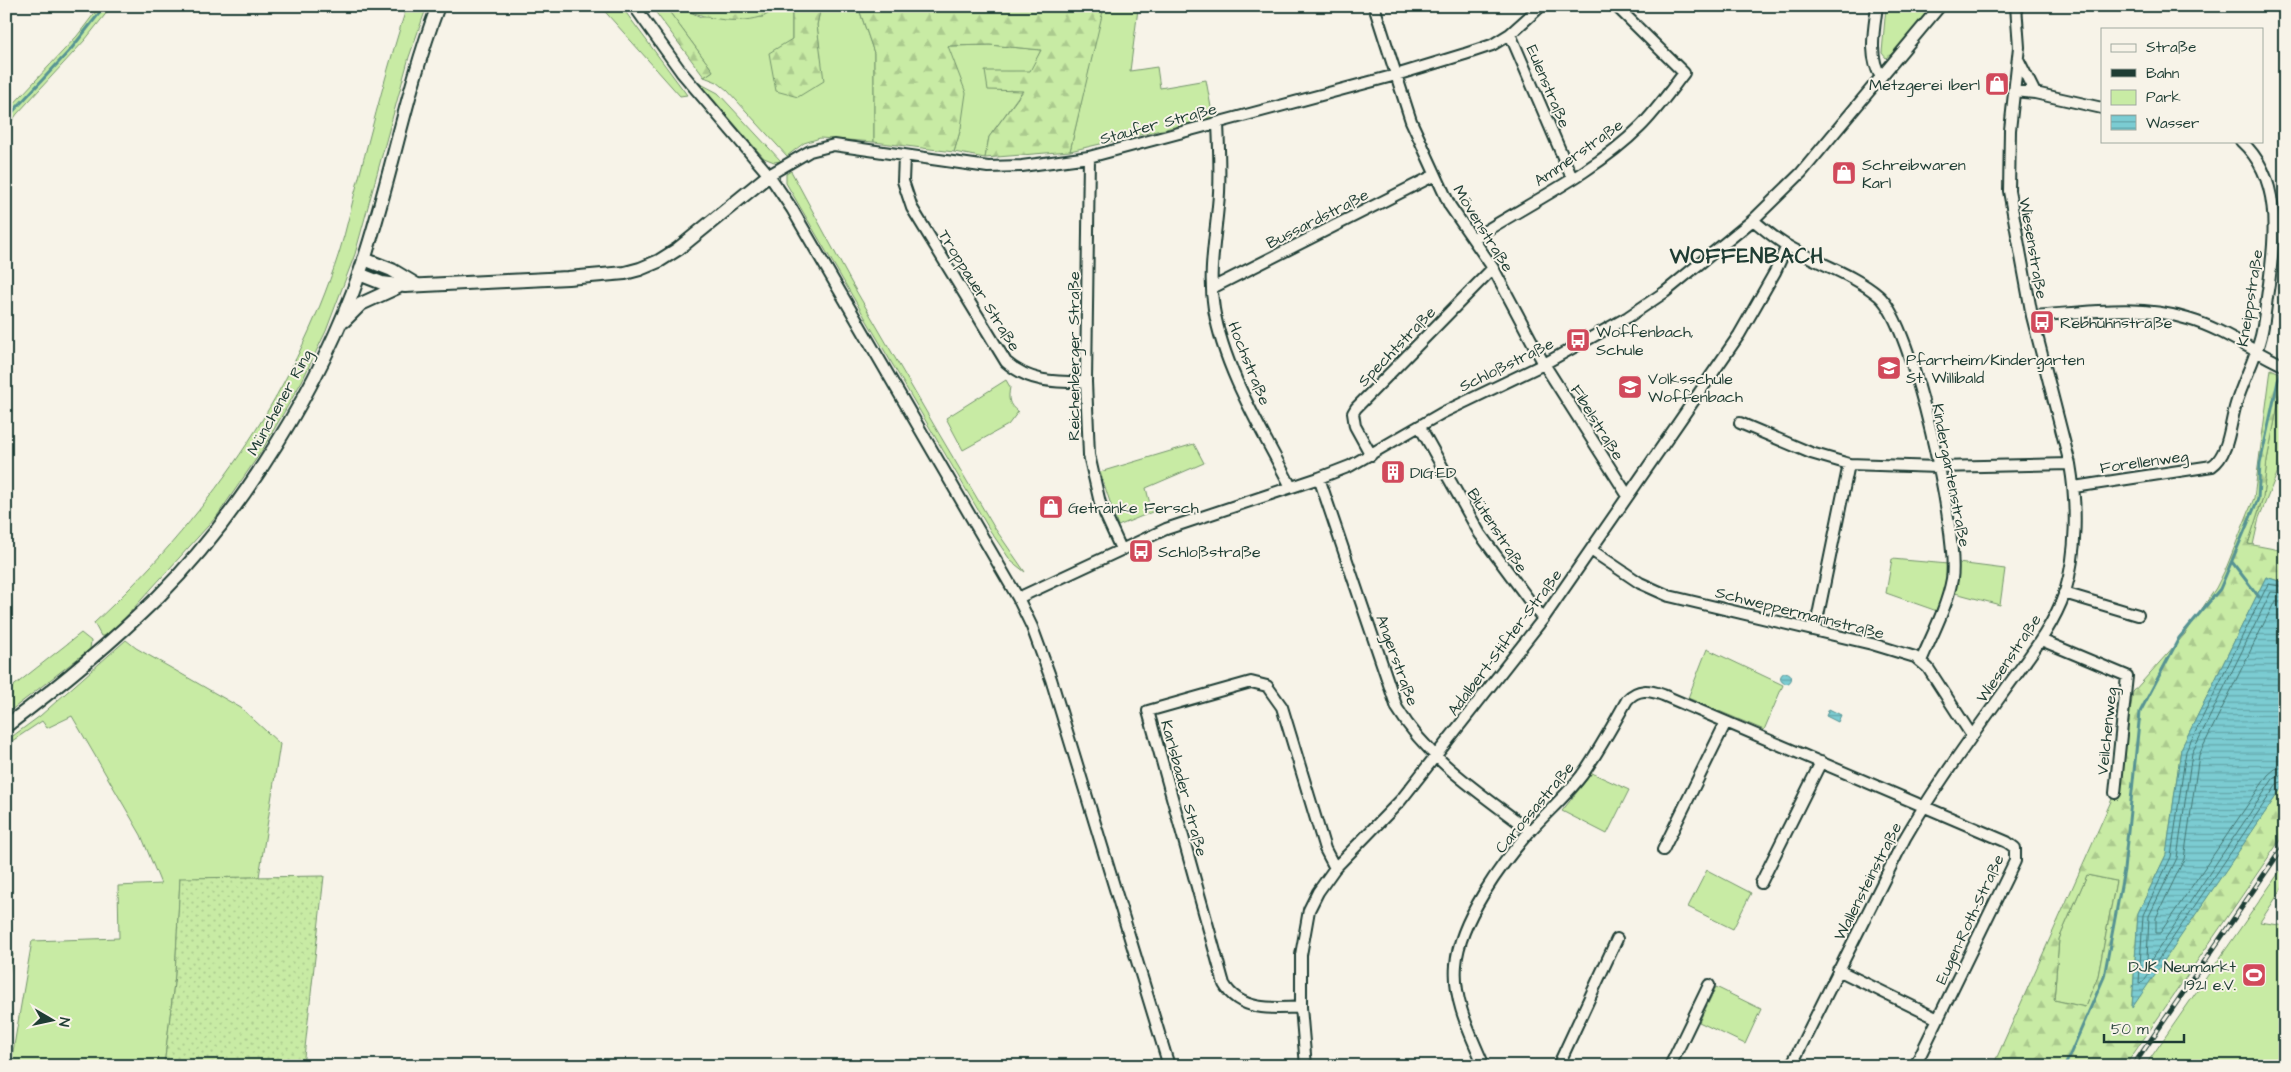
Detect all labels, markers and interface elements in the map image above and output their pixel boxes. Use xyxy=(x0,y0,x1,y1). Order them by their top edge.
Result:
legend xyxy=(2101,28,2264,142)
text: Straße xyxy=(2146,37,2196,58)
street label: Eulenstraße xyxy=(1521,41,1576,132)
text: Bahn xyxy=(2146,63,2180,84)
shop icon: Metzgerei Iberl xyxy=(1984,71,2010,97)
place label: Metzgerei Iberl xyxy=(1869,74,1980,97)
text: Park xyxy=(2146,87,2181,108)
street label: Staufer Straße xyxy=(1097,98,1219,150)
text: Wasser xyxy=(2146,113,2199,134)
street label: Ammerstraße xyxy=(1530,114,1628,192)
place label: Schreibwaren Karl xyxy=(1862,154,1966,194)
shop icon: Schreibwaren Karl xyxy=(1831,160,1857,186)
street label: Mövenstraße xyxy=(1448,181,1519,276)
street label: Bussardstraße xyxy=(1262,183,1373,254)
street label: Wiesenstraße xyxy=(2013,196,2053,301)
street label: Troppauer Straße xyxy=(933,226,1026,356)
district label: WOFFENBACH xyxy=(1669,242,1824,271)
street label: Kneippstraße xyxy=(2231,248,2269,348)
street label: Reichenberger Straße xyxy=(1063,271,1086,441)
street label: Spechtstraße xyxy=(1353,301,1441,392)
bus stop icon: Rebhuhnstraße xyxy=(2029,309,2055,335)
place label: Rebhuhnstraße xyxy=(2060,312,2173,334)
street label: Hochstraße xyxy=(1222,318,1276,409)
place label: Woffenbach, Schule xyxy=(1596,321,1694,361)
bus stop icon: Woffenbach, Schule xyxy=(1565,327,1591,353)
street label: Schloßstraße xyxy=(1455,332,1558,397)
street label: Münchener Ring xyxy=(242,346,319,460)
place label: Pfarrheim/Kindergarten St. Willibald xyxy=(1906,349,2084,389)
school or university icon: Pfarrheim/Kindergarten St. Willibald xyxy=(1876,355,1902,381)
place label: Volksschule Woffenbach xyxy=(1648,368,1743,408)
school or university icon: Volksschule Woffenbach xyxy=(1617,374,1643,400)
street label: Fibelstraße xyxy=(1565,381,1629,465)
street label: Kindergartenstraße xyxy=(1925,402,1976,549)
street label: Forellenweg xyxy=(2098,445,2190,480)
building icon: DIG:ED xyxy=(1380,459,1406,485)
place label: DIG:ED xyxy=(1410,462,1456,484)
street label: Blütenstraße xyxy=(1462,484,1533,577)
shop icon: Getränke Fersch xyxy=(1038,494,1064,520)
place label: Getränke Fersch xyxy=(1068,497,1199,519)
bus stop icon: Schloßstraße xyxy=(1128,538,1154,564)
place label: Schloßstraße xyxy=(1158,541,1261,563)
street label: Adalbert-Stifter-Straße xyxy=(1442,564,1567,720)
street label: Schweppermannstraße xyxy=(1713,581,1887,645)
street label: Wiesenstraße xyxy=(1971,610,2047,707)
street label: Angerstraße xyxy=(1369,612,1424,710)
street label: Veilchenweg xyxy=(2091,686,2124,776)
street label: Karlsbader Straße xyxy=(1155,718,1213,859)
street label: Carossastraße xyxy=(1490,757,1580,858)
street label: Wallensteinstraße xyxy=(1829,818,1907,944)
street label: Eugen-Roth-Straße xyxy=(1930,851,2011,988)
place label: DJK Neumarkt 1921 e.V. xyxy=(2129,956,2237,996)
sports icon: DJK Neumarkt 1921 e.V. xyxy=(2241,962,2267,988)
north arrow xyxy=(28,994,78,1044)
scale bar xyxy=(2104,1012,2184,1044)
text: N xyxy=(53,1016,74,1028)
text: 50 m xyxy=(2111,1019,2149,1040)

